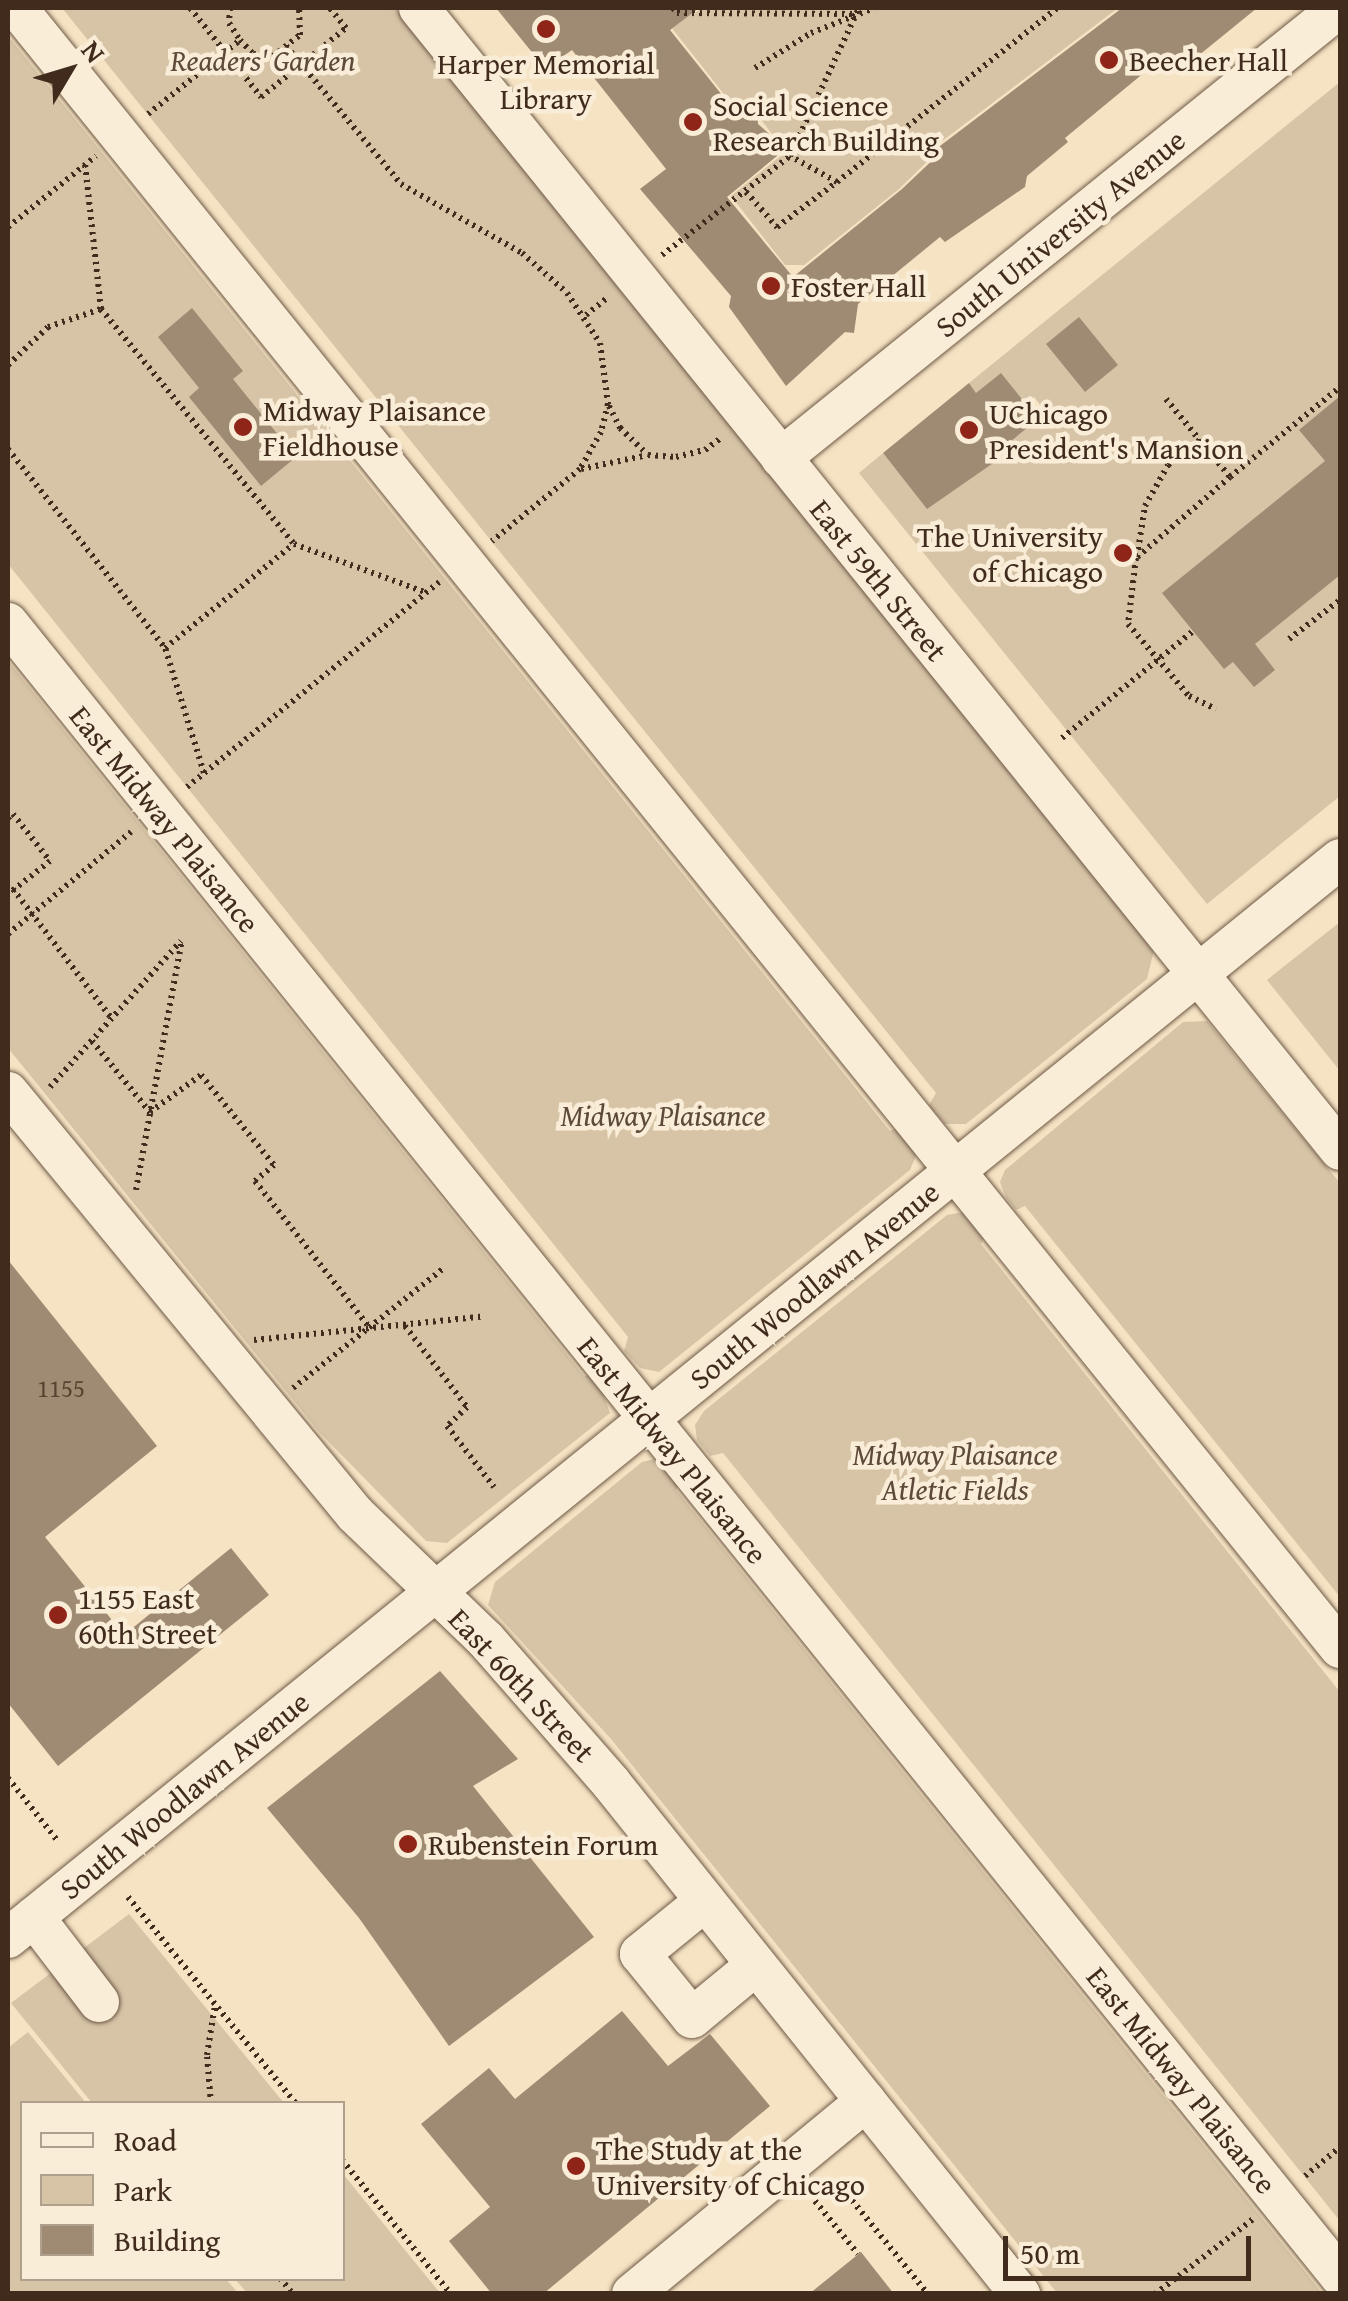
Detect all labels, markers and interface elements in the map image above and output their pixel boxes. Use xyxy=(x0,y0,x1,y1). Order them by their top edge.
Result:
marker: Harper Memorial Library xyxy=(535,18,557,40)
north arrow xyxy=(20,20,120,120)
text: N xyxy=(72,31,116,71)
park label: Readers' Garden xyxy=(171,42,355,78)
place label: Beecher Hall xyxy=(1129,42,1288,78)
place label: Harper Memorial Library xyxy=(437,45,655,116)
marker: Beecher Hall xyxy=(1098,49,1120,71)
place label: Social Science Research Building xyxy=(713,87,939,158)
marker: Social Science Research Building xyxy=(682,111,704,133)
street label: South University Avenue xyxy=(928,121,1192,345)
place label: Foster Hall xyxy=(791,268,926,304)
marker: Foster Hall xyxy=(760,275,782,297)
place label: Midway Plaisance Fieldhouse xyxy=(263,392,486,462)
place label: UChicago President's Mansion xyxy=(989,395,1243,466)
marker: Midway Plaisance Fieldhouse xyxy=(232,416,254,438)
marker: UChicago President's Mansion xyxy=(958,419,980,441)
street label: East 59th Street xyxy=(803,492,955,668)
place label: The University of Chicago xyxy=(917,518,1103,588)
marker: The University of Chicago xyxy=(1112,542,1134,564)
street label: East Midway Plaisance xyxy=(62,698,268,940)
park label: Midway Plaisance xyxy=(560,1097,766,1133)
street label: South Woodlawn Avenue xyxy=(682,1173,946,1397)
street label: East Midway Plaisance xyxy=(570,1329,776,1571)
house number: 1155 xyxy=(37,1373,85,1403)
park label: Midway Plaisance Atletic Fields xyxy=(852,1436,1058,1506)
place label: 1155 East 60th Street xyxy=(78,1580,217,1650)
street label: East 60th Street xyxy=(442,1601,602,1769)
marker: 1155 East 60th Street xyxy=(47,1604,69,1626)
street label: South Woodlawn Avenue xyxy=(52,1683,316,1907)
place label: Rubenstein Forum xyxy=(428,1826,658,1862)
marker: Rubenstein Forum xyxy=(397,1833,419,1855)
street label: East Midway Plaisance xyxy=(1079,1959,1285,2201)
legend xyxy=(20,2101,345,2281)
text: Road xyxy=(114,2118,177,2162)
place label: The Study at the University of Chicago xyxy=(596,2131,865,2202)
marker: The Study at the University of Chicago xyxy=(565,2155,587,2177)
text: Park xyxy=(114,2168,172,2212)
scale bar xyxy=(1008,2216,1256,2278)
text: Building xyxy=(114,2218,220,2262)
text: 50 m xyxy=(1020,2231,1080,2275)

